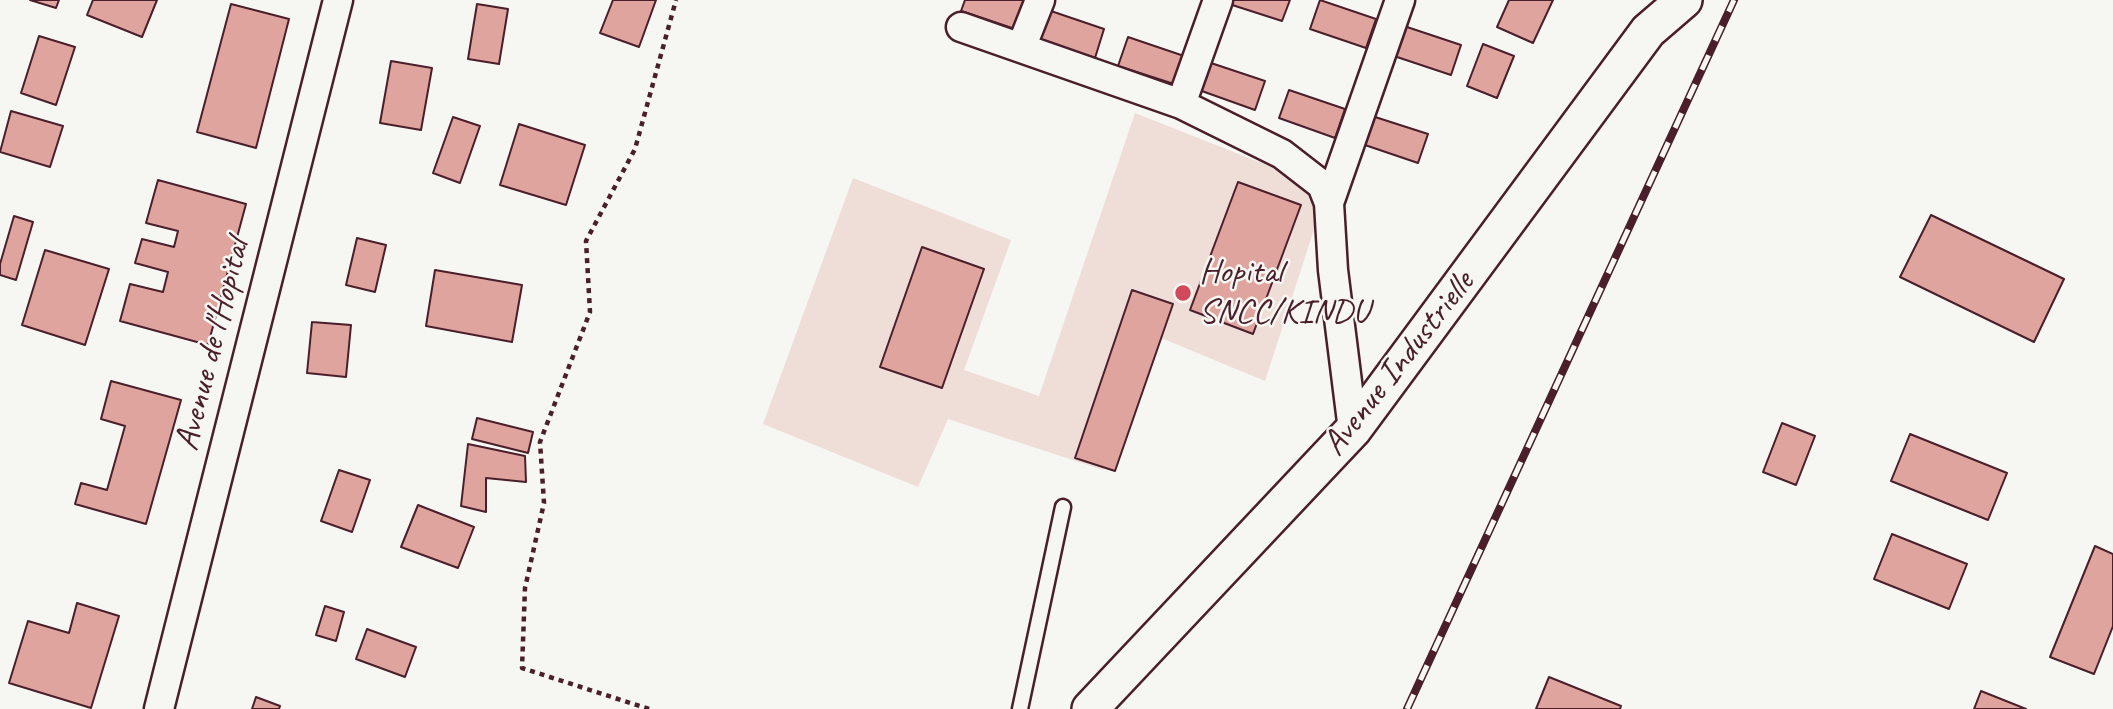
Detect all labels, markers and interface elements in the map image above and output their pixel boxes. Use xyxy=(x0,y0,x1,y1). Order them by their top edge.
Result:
street label: Avenue de l'Hopital xyxy=(166,235,260,455)
place label: Hopital SNCC/KINDU xyxy=(1199,252,1369,334)
street label: Avenue Industrielle xyxy=(1314,264,1484,464)
marker: Hopital SNCC/KINDU xyxy=(1173,283,1193,303)

